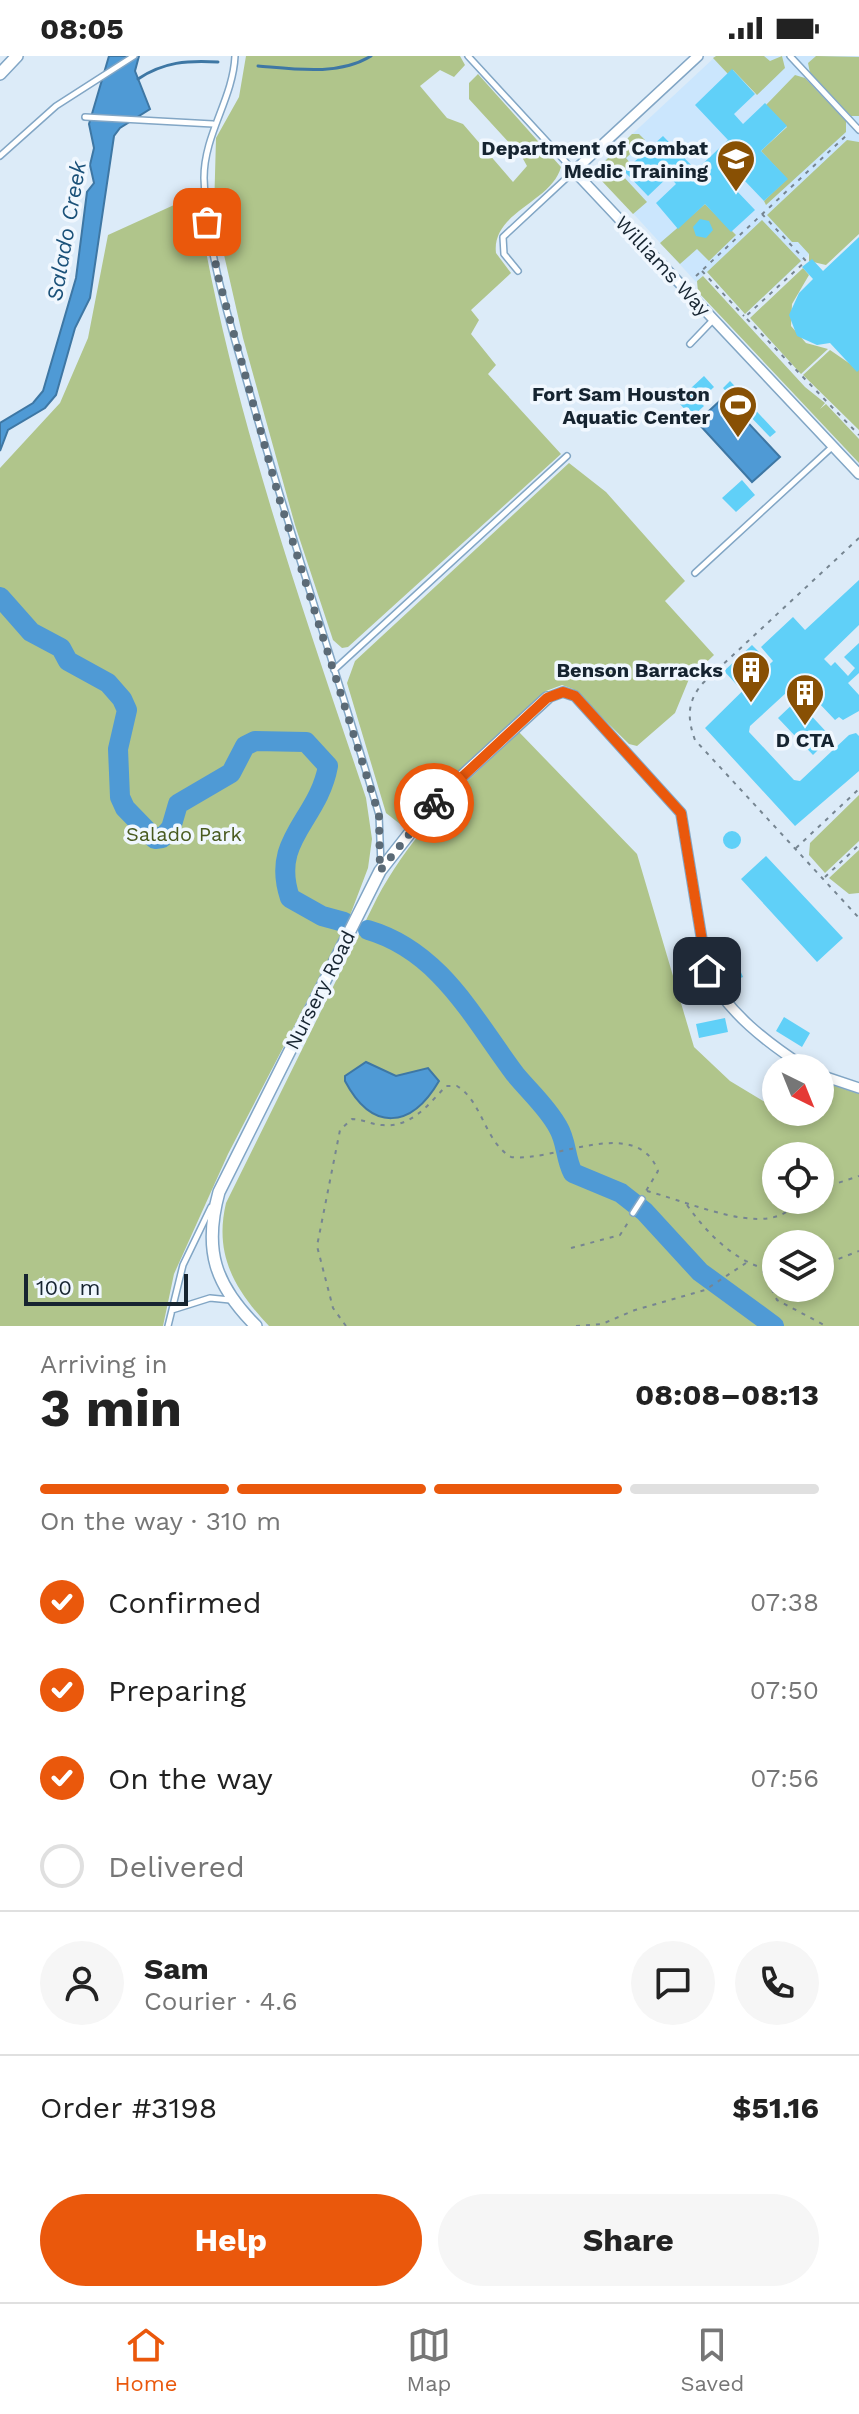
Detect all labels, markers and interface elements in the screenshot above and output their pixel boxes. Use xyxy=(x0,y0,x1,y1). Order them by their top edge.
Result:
text: 08:05 xyxy=(40,11,124,46)
place label: Department of Combat Medic Training xyxy=(481,136,709,183)
school or university icon: Department of Combat Medic Training xyxy=(715,138,757,193)
water label: Salado Creek xyxy=(42,158,91,303)
pin xyxy=(173,188,241,256)
icon: bag xyxy=(185,200,229,244)
street label: Williams Way xyxy=(610,211,716,322)
place label: Fort Sam Houston Aquatic Center xyxy=(532,382,710,429)
sports icon: Fort Sam Houston Aquatic Center xyxy=(717,384,759,439)
building icon: Benson Barracks xyxy=(730,649,772,704)
place label: Benson Barracks xyxy=(556,658,723,682)
building icon: D CTA xyxy=(784,672,826,727)
place label: D CTA xyxy=(776,728,835,752)
courier xyxy=(394,763,474,843)
icon: bike xyxy=(412,781,456,825)
park label: Salado Park xyxy=(126,822,242,846)
street label: Nursery Road xyxy=(280,926,360,1054)
pin xyxy=(673,937,741,1005)
icon: home xyxy=(685,949,729,993)
north arrow xyxy=(762,1054,834,1126)
map controls xyxy=(762,1054,834,1302)
button: locate xyxy=(762,1142,834,1214)
button: layers xyxy=(762,1230,834,1302)
scale bar xyxy=(24,1270,188,1306)
text: 100 m xyxy=(36,1275,100,1300)
text: Arriving in xyxy=(40,1349,168,1379)
text: 08:08–08:13 xyxy=(635,1377,819,1412)
text: 3 min xyxy=(40,1378,182,1439)
text: On the way · 310 m xyxy=(40,1506,281,1536)
icon: check xyxy=(40,1580,84,1624)
text: Confirmed xyxy=(108,1585,262,1620)
text: 07:38 xyxy=(750,1587,819,1617)
icon: check xyxy=(40,1668,84,1712)
text: Preparing xyxy=(108,1673,246,1708)
text: 07:50 xyxy=(750,1675,819,1705)
icon: check xyxy=(40,1756,84,1800)
text: On the way xyxy=(108,1761,273,1796)
text: 07:56 xyxy=(750,1763,819,1793)
text: Delivered xyxy=(108,1849,245,1884)
button: person xyxy=(40,1941,124,2025)
button: chat xyxy=(631,1941,715,2025)
button: phone xyxy=(735,1941,819,2025)
text: Sam xyxy=(144,1951,209,1986)
text: Courier · 4.6 xyxy=(144,1986,298,2016)
text: Order #3198 xyxy=(40,2090,217,2125)
text: $51.16 xyxy=(732,2090,819,2125)
button: Help xyxy=(40,2194,422,2286)
button: Share xyxy=(438,2194,819,2286)
tab: Home xyxy=(115,2323,177,2396)
tab: Map xyxy=(407,2323,451,2396)
tab: Saved xyxy=(681,2323,744,2396)

